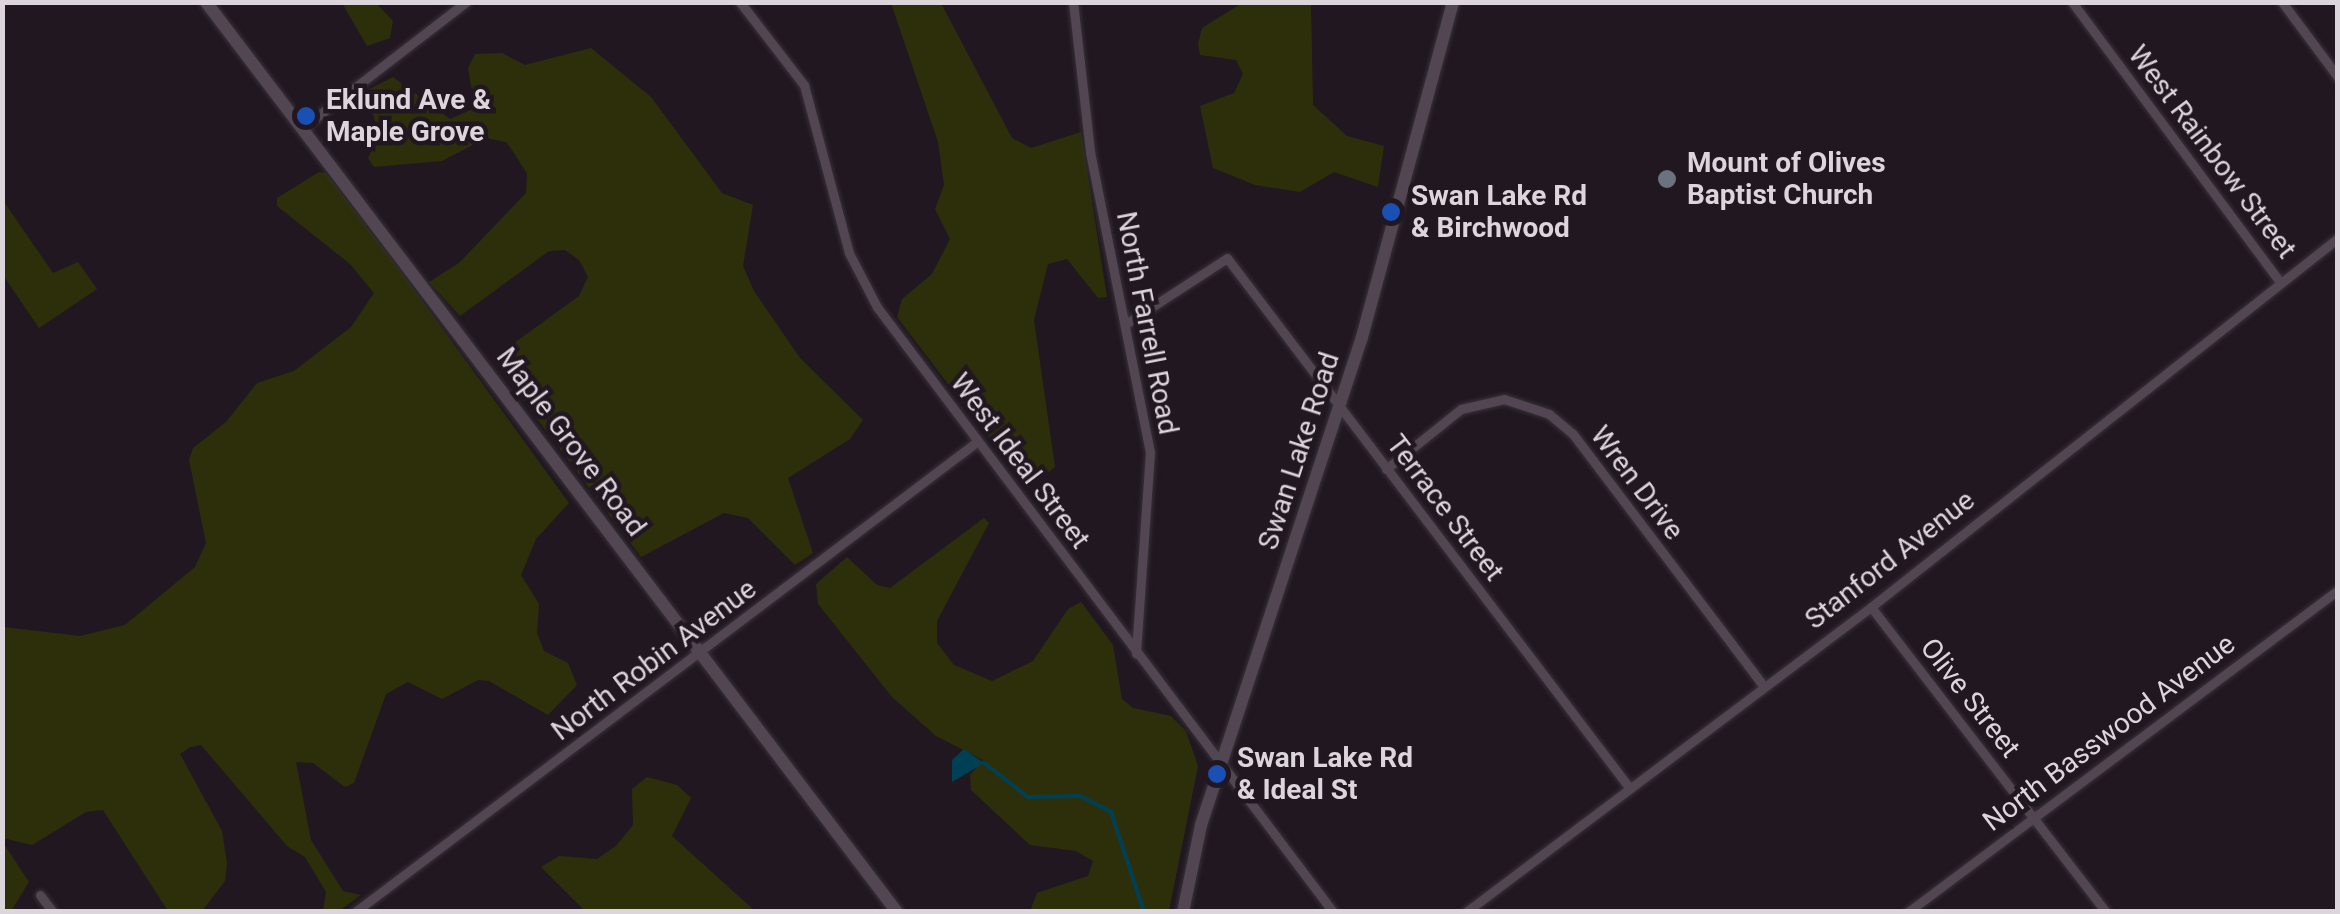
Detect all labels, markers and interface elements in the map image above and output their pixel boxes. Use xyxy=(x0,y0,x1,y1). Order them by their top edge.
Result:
street label: West Rainbow Street xyxy=(2121,39,2303,265)
place label: Eklund Ave & Maple Grove xyxy=(326,83,491,149)
marker: Eklund Ave & Maple Grove xyxy=(295,105,317,127)
place label: Mount of Olives Baptist Church xyxy=(1687,146,1886,212)
marker: Mount of Olives Baptist Church xyxy=(1656,168,1678,190)
place label: Swan Lake Rd & Birchwood xyxy=(1411,179,1587,245)
marker: Swan Lake Rd & Birchwood xyxy=(1380,201,1402,223)
street label: North Farrell Road xyxy=(1109,209,1185,437)
street label: Maple Grove Road xyxy=(489,341,653,543)
street label: Swan Lake Road xyxy=(1251,348,1347,554)
street label: West Ideal Street xyxy=(943,367,1097,555)
street label: Wren Drive xyxy=(1583,419,1691,547)
street label: Terrace Street xyxy=(1379,428,1511,588)
street label: Stanford Avenue xyxy=(1799,483,1981,637)
street label: North Robin Avenue xyxy=(545,572,763,748)
street label: North Basswood Avenue xyxy=(1977,627,2241,839)
street label: Olive Street xyxy=(1913,632,2027,764)
place label: Swan Lake Rd & Ideal St xyxy=(1237,741,1413,807)
marker: Swan Lake Rd & Ideal St xyxy=(1206,763,1228,785)

